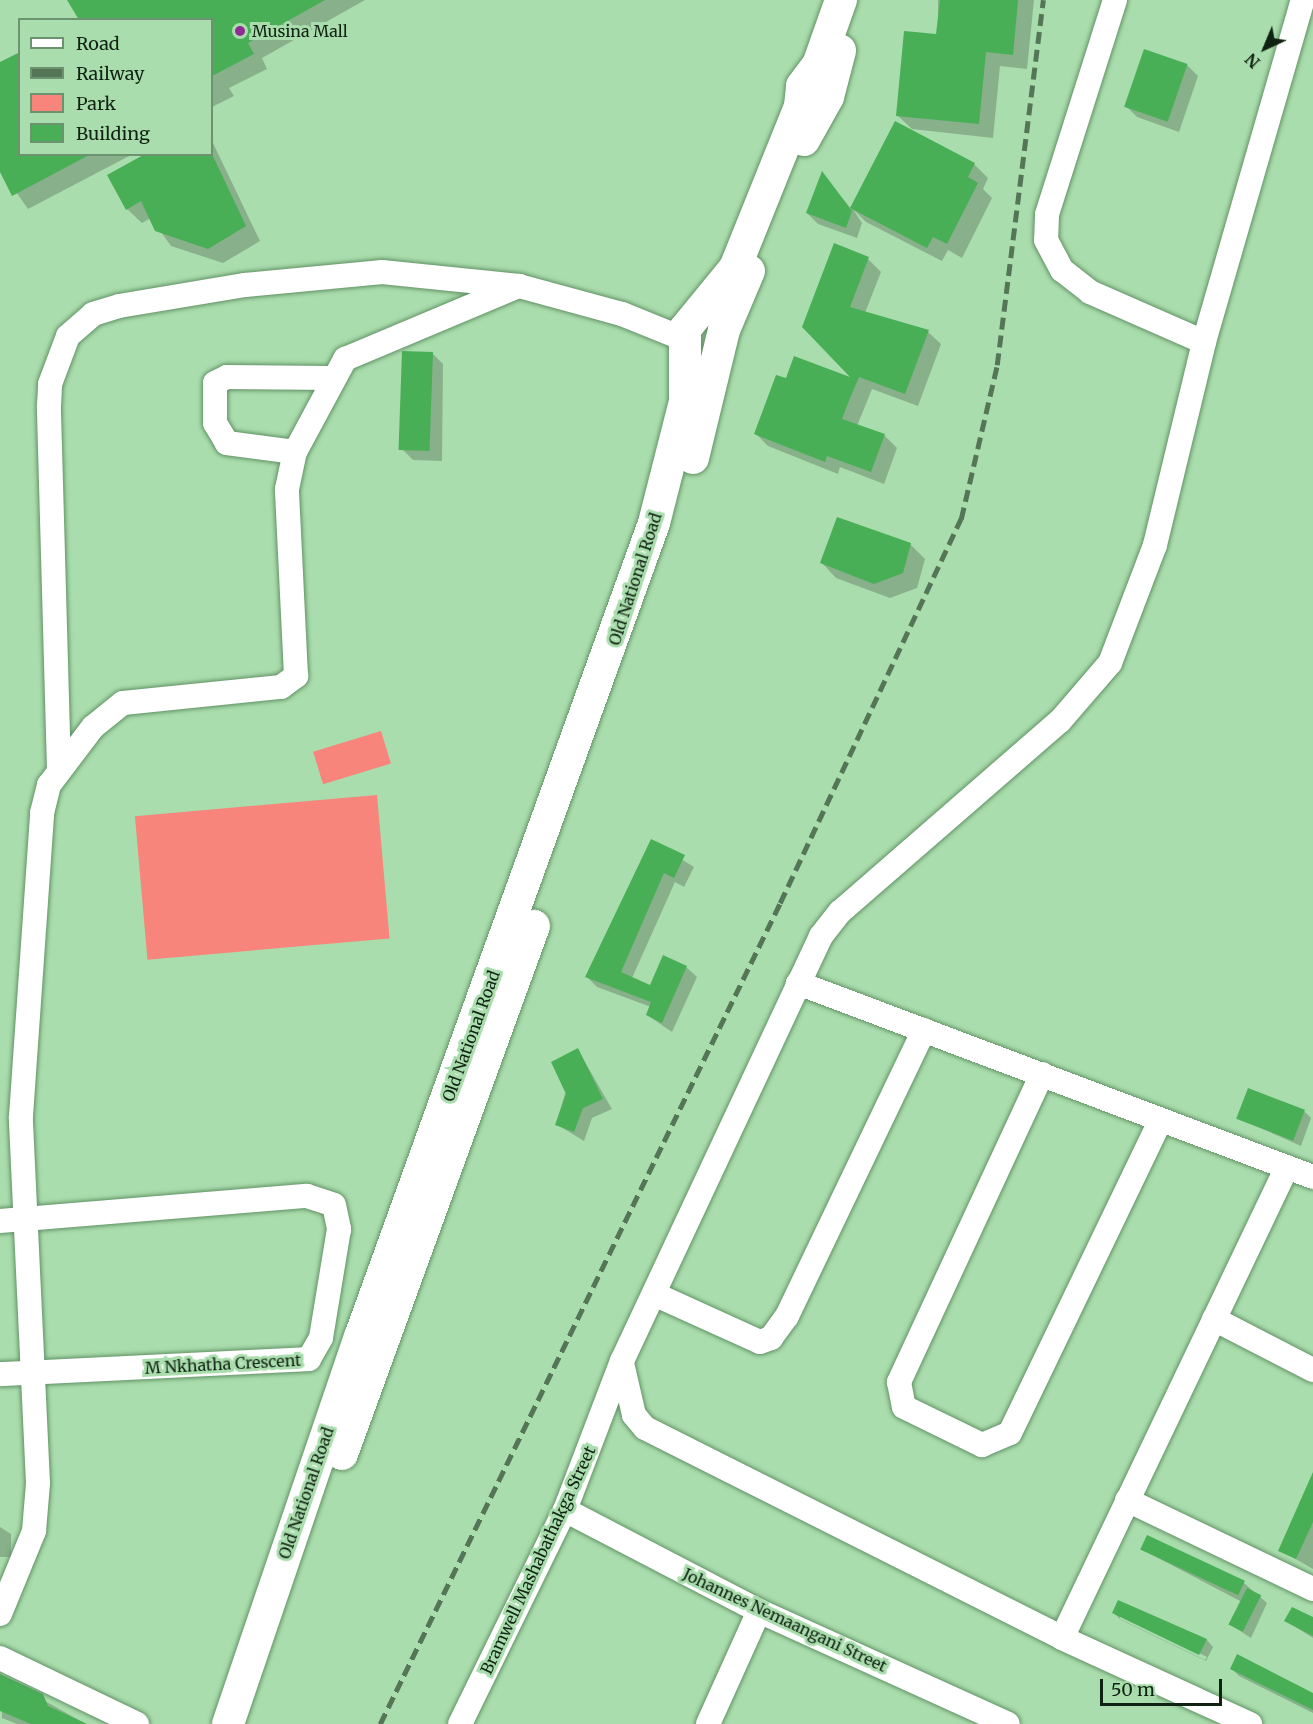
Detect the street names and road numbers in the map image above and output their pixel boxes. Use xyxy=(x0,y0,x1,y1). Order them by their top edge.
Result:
street label: Old National Road xyxy=(605,510,665,648)
street label: Old National Road xyxy=(438,968,504,1104)
street label: M Nkhatha Crescent xyxy=(144,1350,302,1378)
street label: Old National Road xyxy=(274,1425,338,1561)
street label: Bramwell Mashabathakga Street xyxy=(477,1443,599,1677)
street label: Johannes Nemaangani Street xyxy=(680,1564,890,1676)

